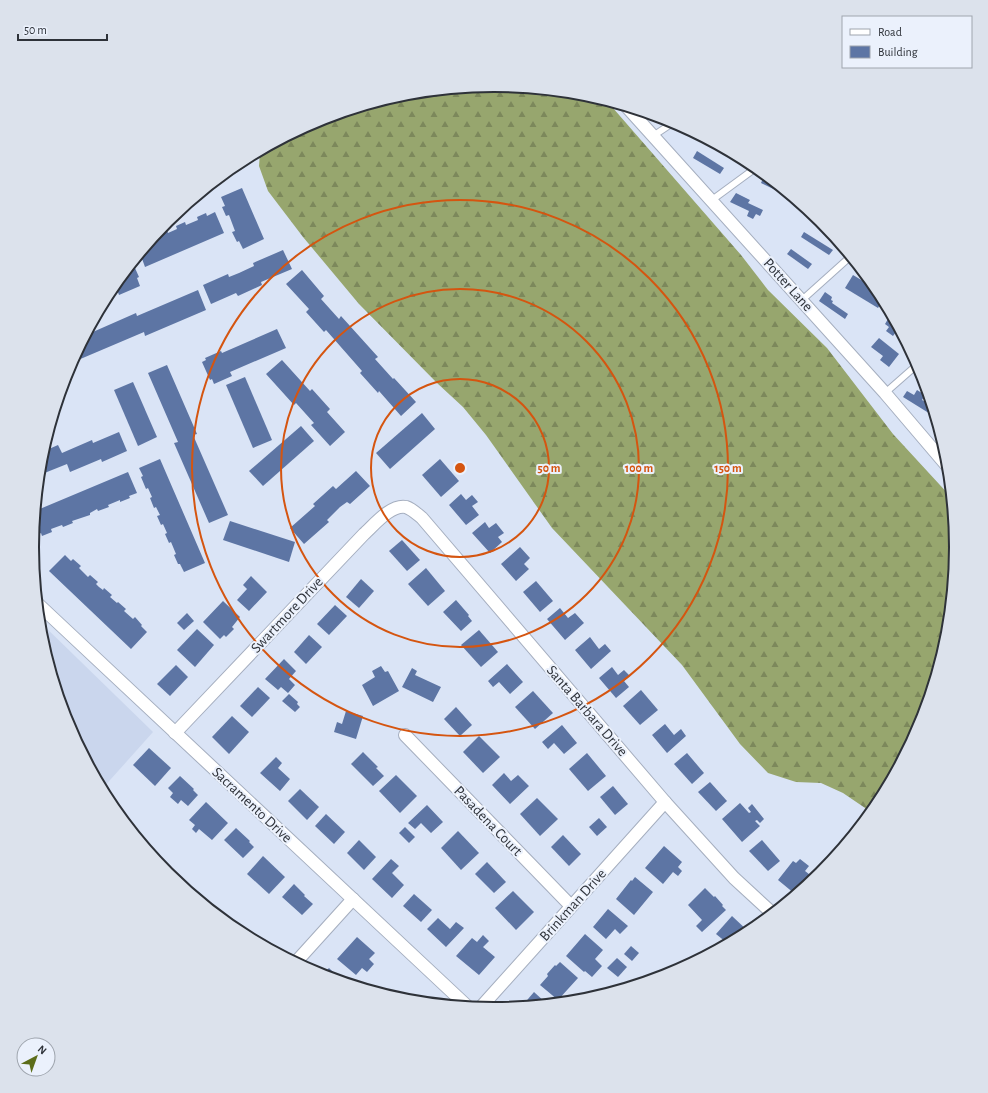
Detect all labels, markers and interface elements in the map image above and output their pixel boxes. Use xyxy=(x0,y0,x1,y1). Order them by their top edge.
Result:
scale bar xyxy=(18,16,107,42)
legend xyxy=(842,16,972,68)
text: 50 m xyxy=(24,24,47,36)
text: Road xyxy=(878,26,902,38)
text: Building xyxy=(878,46,918,58)
street label: Potter Lane xyxy=(760,256,816,315)
centre of rings xyxy=(453,461,467,475)
text: 50 m xyxy=(538,462,561,474)
text: 100 m xyxy=(625,462,653,474)
text: 150 m xyxy=(714,462,742,474)
street label: Swartmore Drive xyxy=(248,574,326,656)
street label: Santa Barbara Drive xyxy=(544,663,630,759)
street label: Sacramento Drive xyxy=(209,764,295,846)
street label: Pasadena Court xyxy=(451,783,525,859)
street label: Brinkman Drive xyxy=(537,866,609,944)
north arrow xyxy=(16,1037,56,1077)
text: N xyxy=(36,1043,49,1056)

